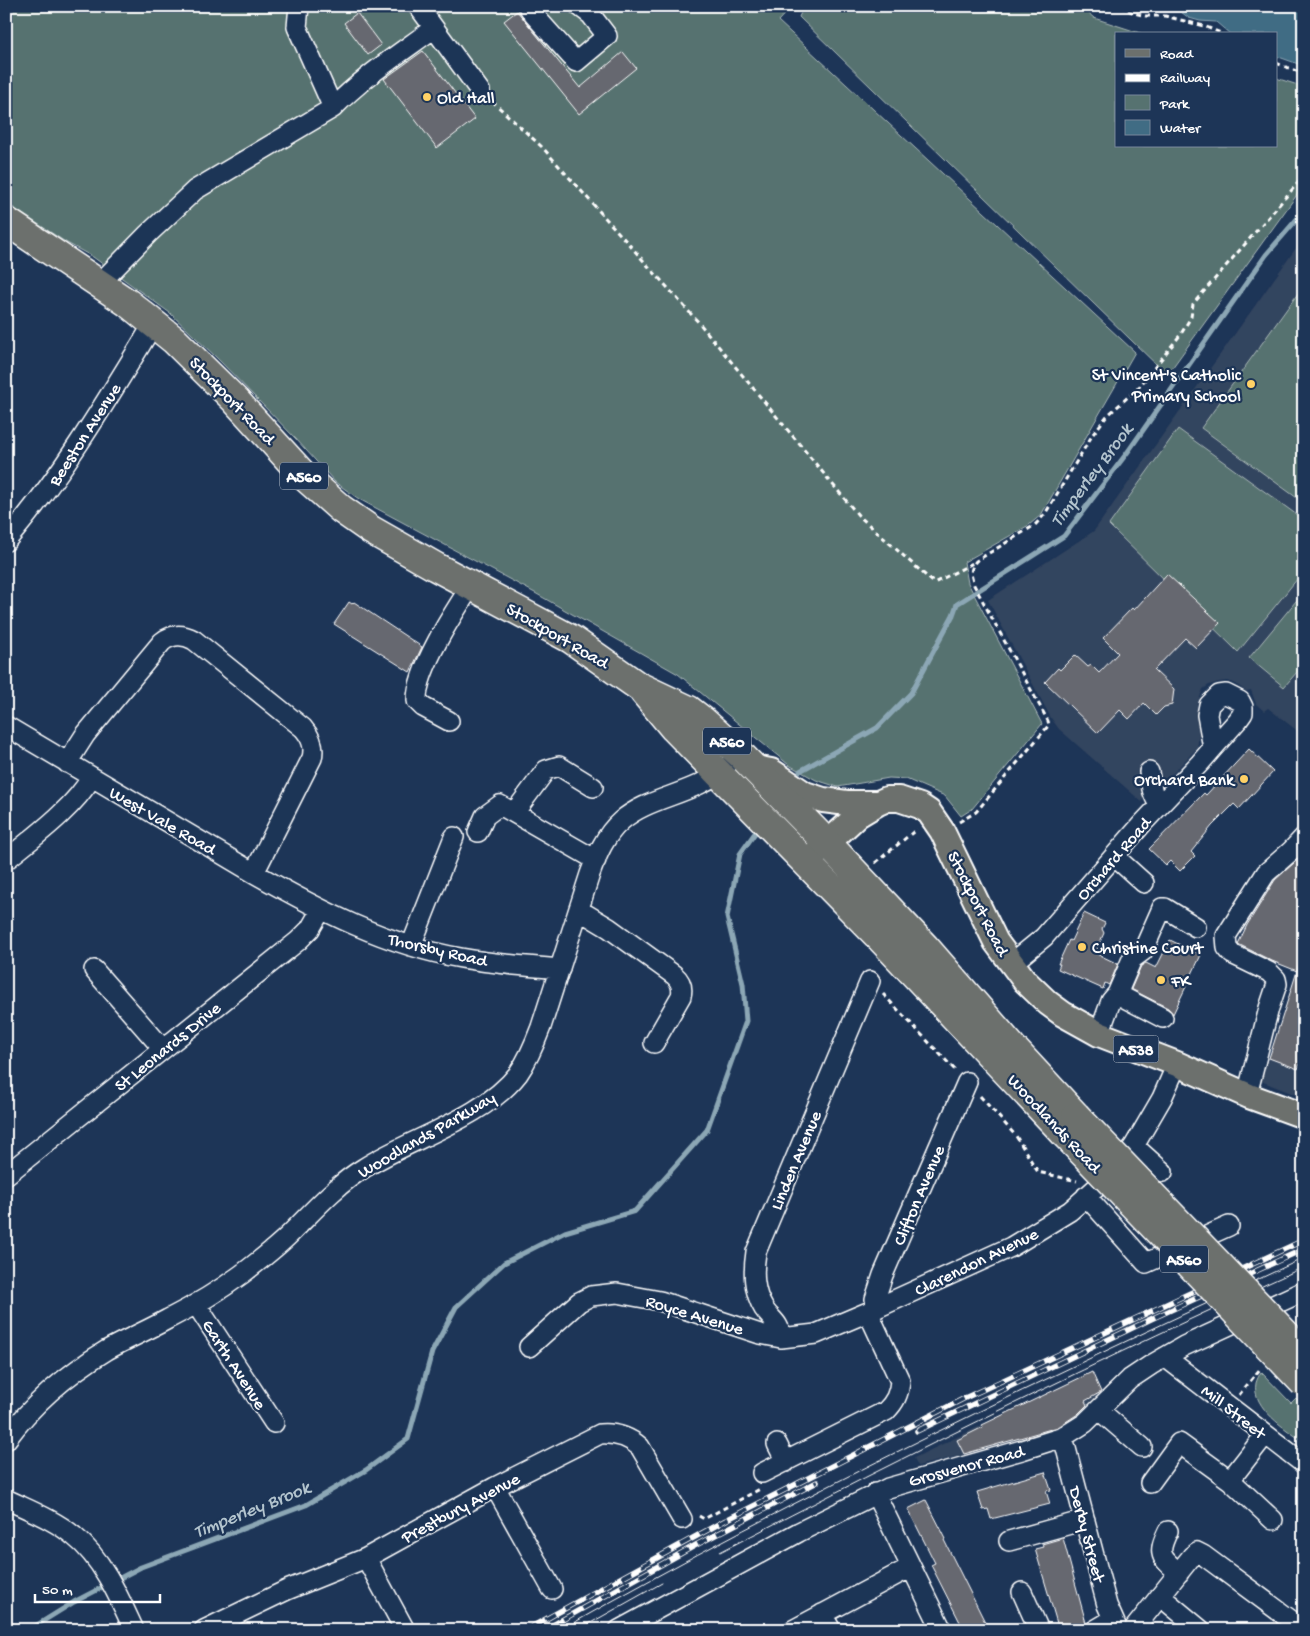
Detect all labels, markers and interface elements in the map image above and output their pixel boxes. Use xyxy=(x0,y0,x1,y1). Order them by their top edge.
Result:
legend xyxy=(1115,32,1278,148)
text: Road xyxy=(1160,46,1194,64)
text: Railway xyxy=(1160,70,1211,88)
place label: Old Hall xyxy=(437,89,495,110)
marker: Old Hall xyxy=(421,91,433,103)
text: Park xyxy=(1159,96,1190,114)
text: Water xyxy=(1160,120,1202,138)
street label: Stockport Road xyxy=(184,353,280,451)
place label: St Vincent's Catholic Primary School xyxy=(1092,366,1242,408)
marker: St Vincent's Catholic Primary School xyxy=(1245,378,1257,390)
street label: Beeston Avenue xyxy=(45,380,127,491)
water label: Timperley Brook xyxy=(1047,419,1140,532)
road number: A560 xyxy=(280,462,328,490)
street label: Stockport Road xyxy=(502,599,613,676)
road number: A560 xyxy=(703,728,751,754)
place label: Orchard Bank xyxy=(1134,771,1236,792)
marker: Orchard Bank xyxy=(1238,773,1250,785)
street label: West Vale Road xyxy=(105,783,220,862)
street label: Orchard Road xyxy=(1073,813,1158,906)
street label: Stockport Road xyxy=(941,848,1013,961)
street label: Thorsby Road xyxy=(385,930,490,973)
place label: Christine Court xyxy=(1092,939,1205,960)
marker: Christine Court xyxy=(1076,941,1088,953)
place label: FK xyxy=(1170,972,1192,993)
marker: FK xyxy=(1155,974,1167,986)
street label: St Leonards Drive xyxy=(111,998,227,1097)
road number: A538 xyxy=(1114,1036,1158,1062)
street label: Woodlands Road xyxy=(1002,1071,1105,1180)
street label: Woodlands Parkway xyxy=(355,1088,500,1184)
street label: Linden Avenue xyxy=(767,1108,828,1214)
street label: Clifton Avenue xyxy=(890,1142,951,1249)
street label: Clarendon Avenue xyxy=(912,1224,1043,1302)
road number: A560 xyxy=(1160,1246,1208,1272)
street label: Royce Avenue xyxy=(643,1292,747,1341)
street label: Garth Avenue xyxy=(196,1316,270,1415)
street label: Mill Street xyxy=(1196,1381,1270,1446)
street label: Grosvenor Road xyxy=(907,1442,1028,1493)
street label: Prestbury Avenue xyxy=(397,1469,525,1550)
water label: Timperley Brook xyxy=(191,1477,315,1545)
street label: Derby Street xyxy=(1062,1484,1109,1586)
scale bar xyxy=(35,1571,160,1603)
text: 50 m xyxy=(42,1582,73,1600)

